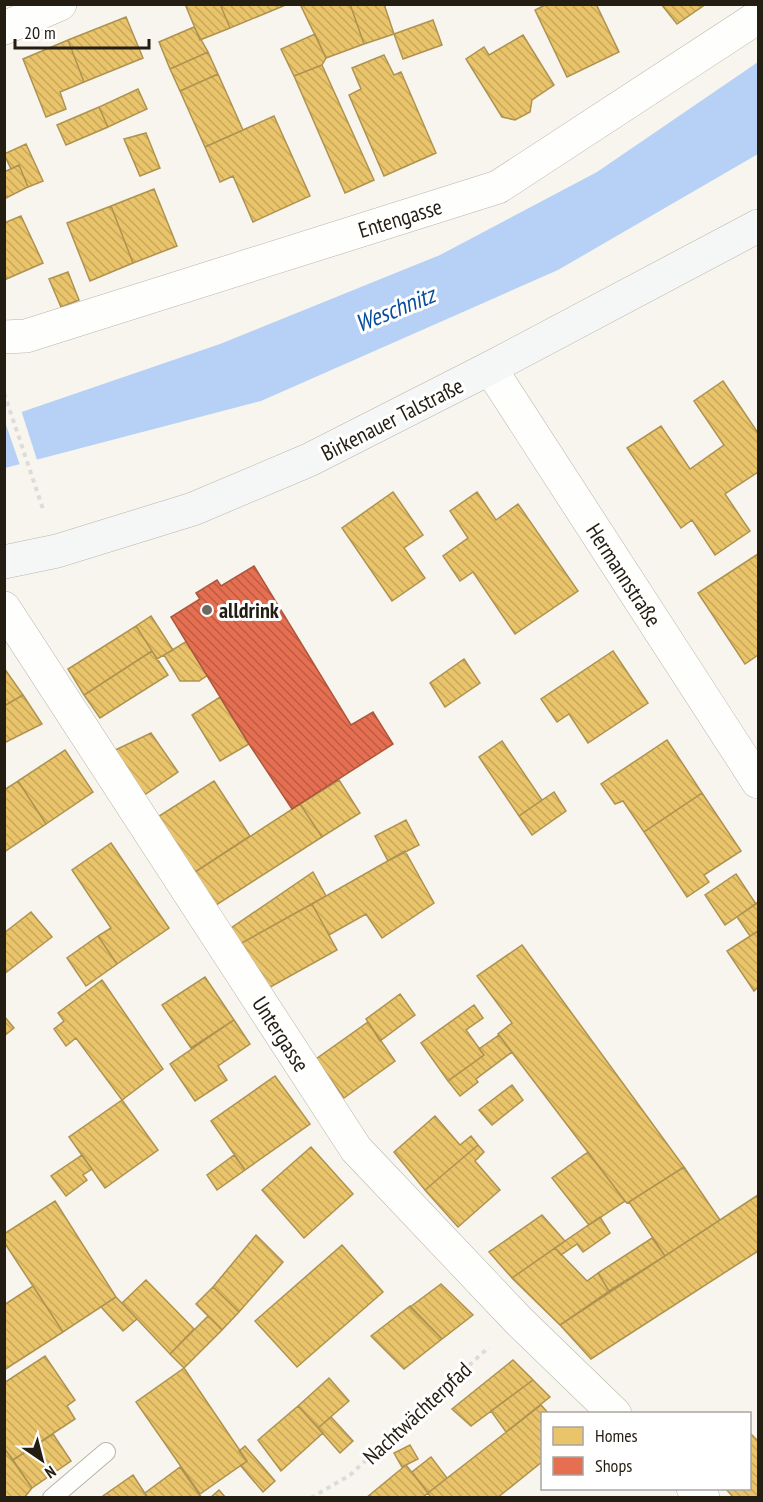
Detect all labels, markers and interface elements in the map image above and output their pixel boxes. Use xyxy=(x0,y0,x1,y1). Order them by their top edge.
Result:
scale bar xyxy=(15,12,148,50)
text: 20 m xyxy=(24,21,56,44)
street label: Entengasse xyxy=(355,192,445,244)
water label: Weschnitz xyxy=(351,278,442,339)
street label: Birkenauer Talstraße xyxy=(316,371,468,467)
street label: Hermannstraße xyxy=(580,518,668,632)
place label: alldrink xyxy=(219,596,280,624)
marker: alldrink xyxy=(200,603,214,617)
street label: Untergasse xyxy=(246,991,316,1077)
street label: Nachtwächterpfad xyxy=(357,1356,477,1470)
legend xyxy=(541,1412,751,1490)
text: Homes xyxy=(595,1424,638,1447)
north arrow xyxy=(12,1430,72,1490)
text: Shops xyxy=(595,1454,632,1477)
text: N xyxy=(41,1462,60,1483)

